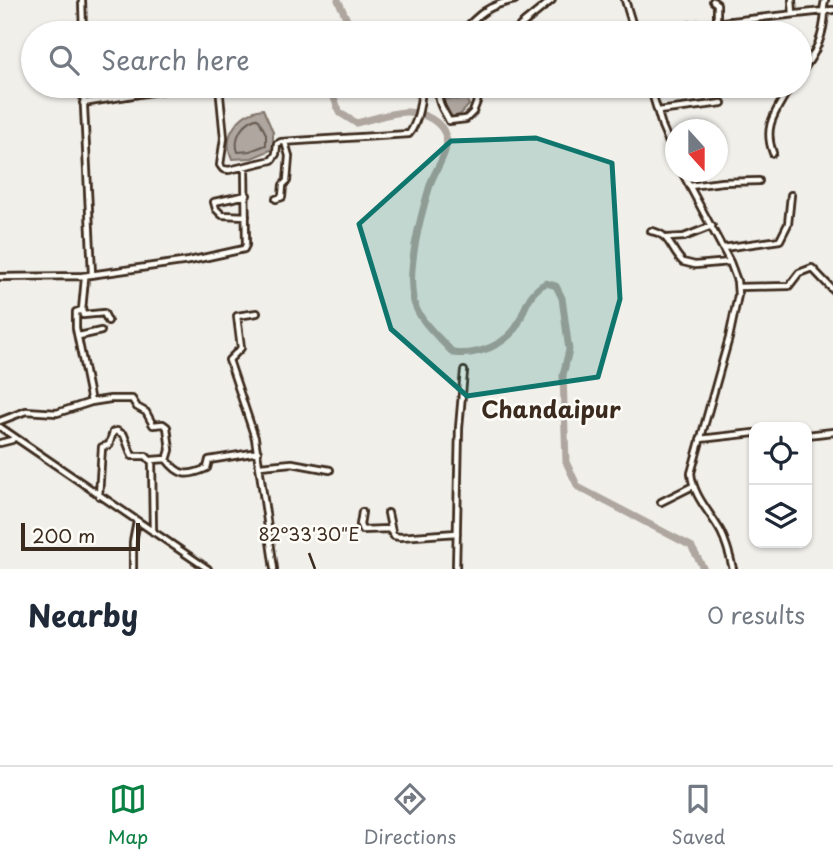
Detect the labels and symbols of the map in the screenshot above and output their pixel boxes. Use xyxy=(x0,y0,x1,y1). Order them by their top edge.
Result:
north arrow xyxy=(665,119,728,182)
district label: Chandaipur xyxy=(481,391,621,426)
scale bar xyxy=(21,520,140,552)
text: 82°33'30"E xyxy=(258,520,360,547)

